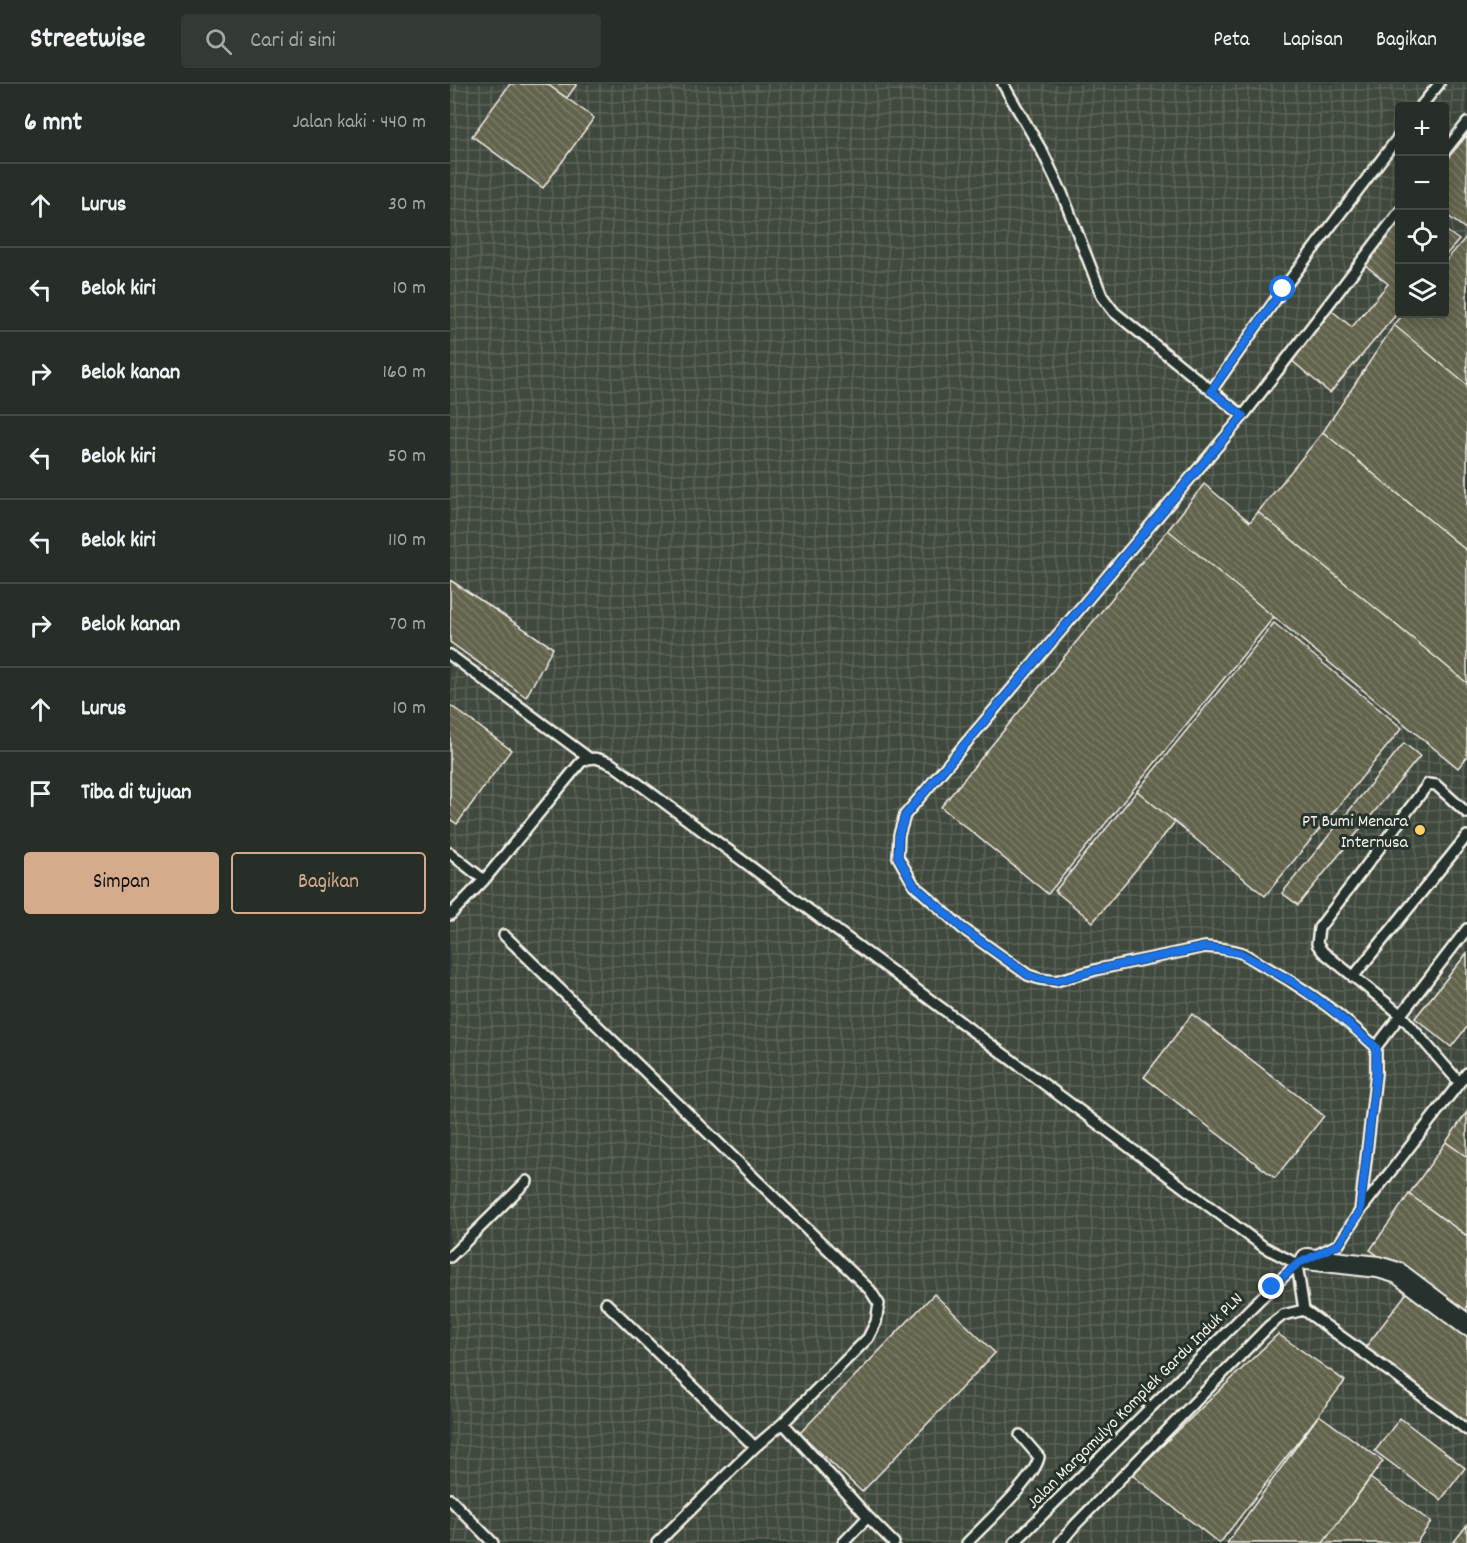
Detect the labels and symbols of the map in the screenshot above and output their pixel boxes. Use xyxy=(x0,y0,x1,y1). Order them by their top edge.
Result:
route start xyxy=(1269,275,1295,301)
place label: PT Bumi Menara Internusa xyxy=(1302,810,1409,856)
marker: PT Bumi Menara Internusa xyxy=(1413,823,1427,837)
route end xyxy=(1258,1273,1284,1299)
street label: Jalan Margomulyo Komplek Gardu Induk PLN xyxy=(1022,1288,1250,1516)

